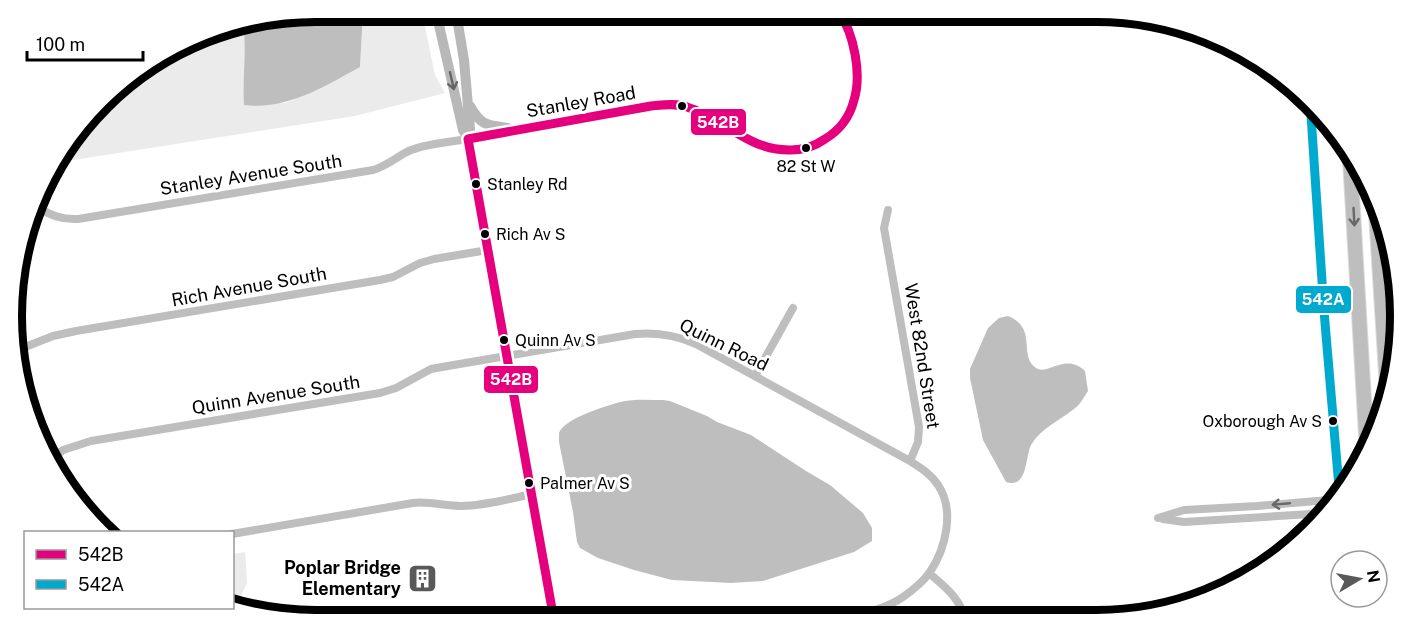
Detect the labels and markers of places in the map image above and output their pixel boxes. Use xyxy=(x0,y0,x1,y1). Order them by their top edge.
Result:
unlabelled marker xyxy=(676,100,688,112)
marker: 82 St W xyxy=(800,142,812,154)
place label: 82 St W xyxy=(776,157,836,176)
place label: Stanley Rd xyxy=(487,175,568,194)
marker: Stanley Rd xyxy=(470,178,482,190)
place label: Rich Av S xyxy=(496,225,565,244)
marker: Rich Av S xyxy=(479,228,491,240)
place label: Quinn Av S xyxy=(515,331,596,350)
marker: Quinn Av S xyxy=(498,334,510,346)
place label: Oxborough Av S xyxy=(1202,412,1322,431)
marker: Oxborough Av S xyxy=(1327,415,1339,427)
place label: Palmer Av S xyxy=(540,474,630,493)
marker: Palmer Av S xyxy=(523,477,535,489)
place label: Poplar Bridge Elementary xyxy=(284,557,401,599)
building icon: Poplar Bridge Elementary xyxy=(406,562,438,594)

